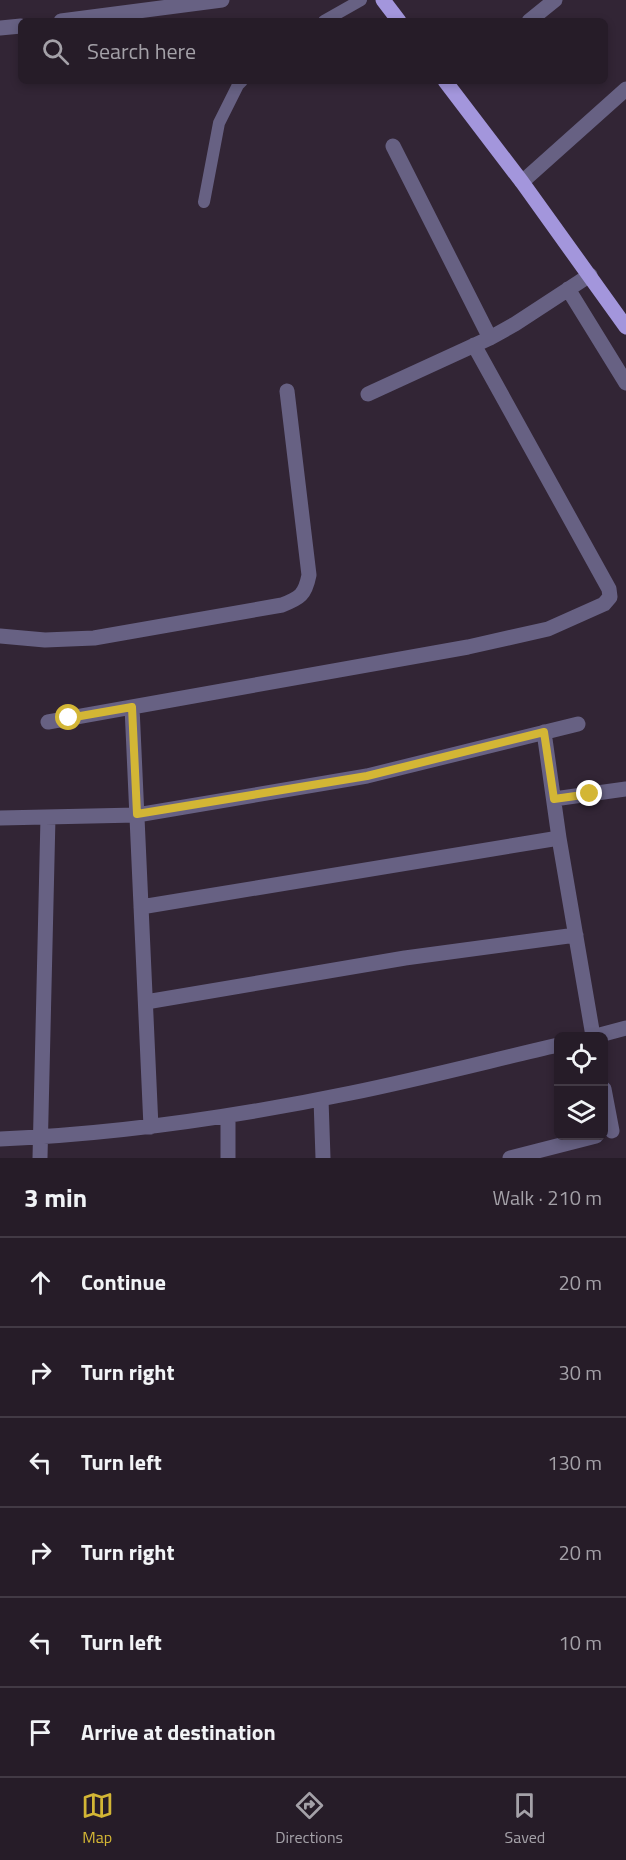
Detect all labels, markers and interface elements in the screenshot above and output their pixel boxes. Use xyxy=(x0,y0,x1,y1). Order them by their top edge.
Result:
search box xyxy=(18,18,608,84)
text: Search here xyxy=(87,34,196,68)
icon: search xyxy=(39,35,72,68)
route start xyxy=(55,704,81,730)
route end xyxy=(576,780,602,806)
map controls xyxy=(554,1032,608,1140)
button: locate xyxy=(554,1032,608,1086)
button: layers xyxy=(554,1086,608,1140)
text: 3 min xyxy=(24,1178,87,1217)
text: Walk · 210 m xyxy=(493,1182,602,1213)
text: Continue xyxy=(81,1265,166,1299)
icon: ahead xyxy=(24,1266,57,1299)
text: 20 m xyxy=(558,1267,602,1298)
text: Turn right xyxy=(81,1355,175,1389)
icon: right xyxy=(24,1356,57,1389)
text: 30 m xyxy=(558,1357,602,1388)
text: Turn left xyxy=(81,1445,162,1479)
icon: left xyxy=(24,1446,57,1479)
text: 130 m xyxy=(547,1447,602,1478)
text: Turn right xyxy=(81,1535,175,1569)
icon: right xyxy=(24,1536,57,1569)
text: 20 m xyxy=(558,1537,602,1568)
text: Turn left xyxy=(81,1625,162,1659)
icon: left xyxy=(24,1626,57,1659)
text: 10 m xyxy=(558,1627,602,1658)
text: Arrive at destination xyxy=(81,1715,276,1749)
icon: arrive xyxy=(24,1716,57,1749)
tab: Map xyxy=(81,1789,114,1849)
tab: Directions xyxy=(275,1789,343,1849)
tab: Saved xyxy=(505,1789,545,1849)

